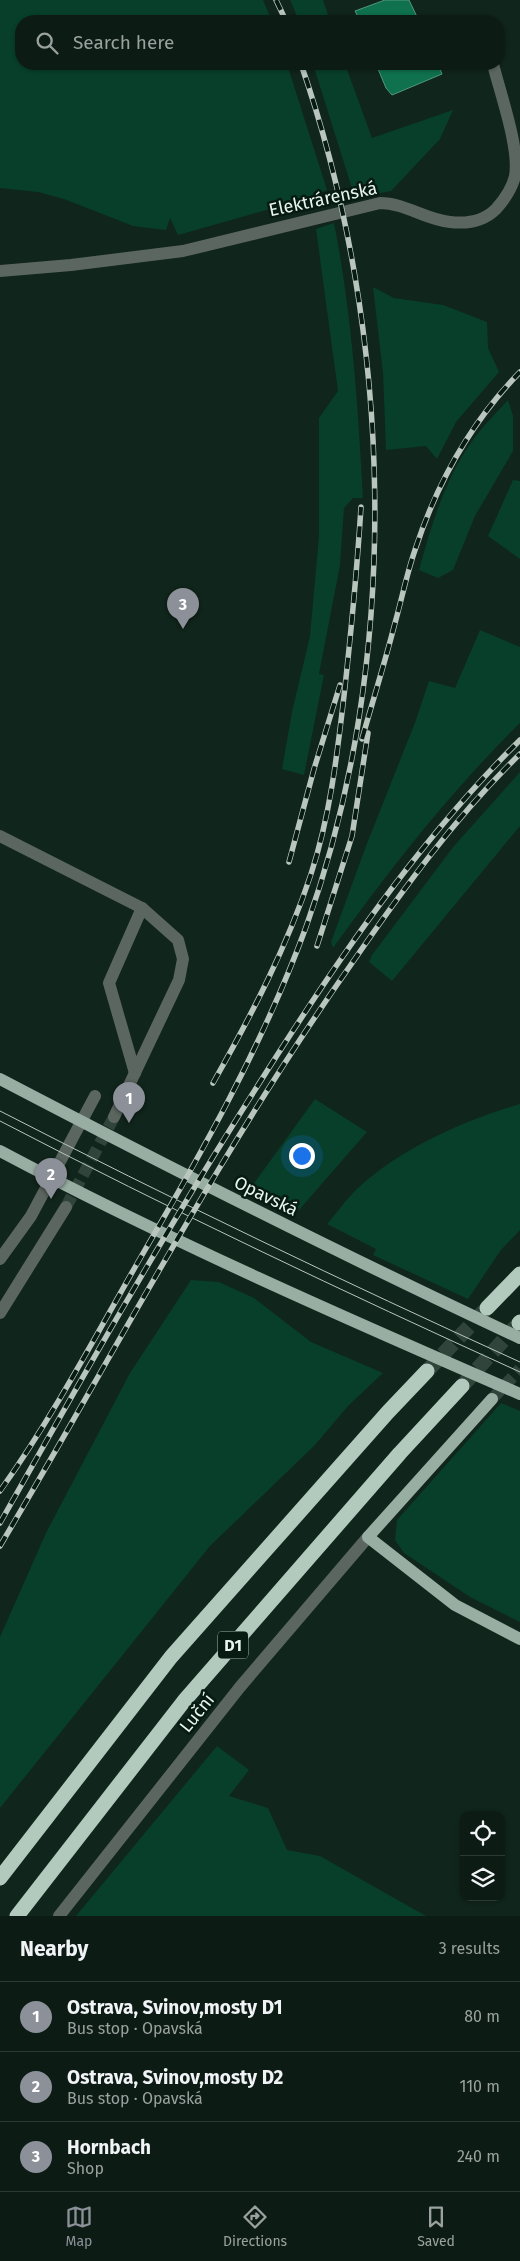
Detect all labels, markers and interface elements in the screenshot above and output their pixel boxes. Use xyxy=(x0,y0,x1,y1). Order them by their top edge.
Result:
search box xyxy=(15,15,505,70)
icon: search xyxy=(33,29,61,57)
text: Search here xyxy=(73,31,174,54)
street label: Elektrárenská xyxy=(267,177,379,221)
pin: 3 xyxy=(167,588,199,629)
pin: 1 xyxy=(113,1082,145,1123)
your location xyxy=(289,1143,315,1169)
pin: 2 xyxy=(35,1158,67,1199)
street label: Opavská xyxy=(230,1171,302,1221)
road number: D1 xyxy=(218,1632,248,1658)
street label: Luční xyxy=(175,1689,219,1737)
map controls xyxy=(460,1811,505,1901)
button: locate xyxy=(460,1811,505,1856)
button: layers xyxy=(460,1856,505,1901)
text: Nearby xyxy=(20,1936,88,1962)
text: 3 results xyxy=(439,1939,500,1958)
text: Ostrava, Svinov,mosty D1 xyxy=(67,1996,283,2019)
text: 1 xyxy=(32,2007,40,2026)
text: 80 m xyxy=(464,2007,500,2026)
text: Bus stop · Opavská xyxy=(67,2019,203,2038)
text: Ostrava, Svinov,mosty D2 xyxy=(67,2066,283,2089)
text: 2 xyxy=(32,2077,40,2096)
text: 110 m xyxy=(459,2077,500,2096)
text: Bus stop · Opavská xyxy=(67,2089,203,2108)
text: Hornbach xyxy=(67,2136,151,2159)
text: 3 xyxy=(32,2147,40,2166)
text: 240 m xyxy=(457,2147,500,2166)
text: Shop xyxy=(67,2159,104,2178)
tab: Map xyxy=(65,2203,93,2250)
tab: Directions xyxy=(223,2203,287,2250)
tab: Saved xyxy=(417,2203,455,2250)

